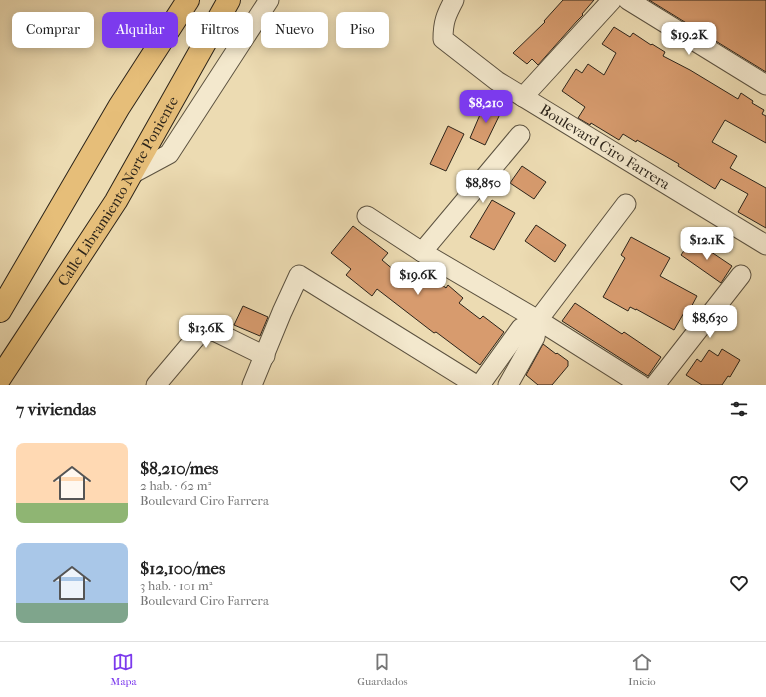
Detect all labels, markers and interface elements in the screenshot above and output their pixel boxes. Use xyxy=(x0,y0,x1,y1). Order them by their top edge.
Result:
chip: Comprar xyxy=(12,12,94,48)
chip: Alquilar xyxy=(102,12,178,48)
chip: Filtros xyxy=(186,12,253,48)
chip: Nuevo xyxy=(261,12,328,48)
chip: Piso xyxy=(336,12,389,48)
pin: $19.2K xyxy=(656,22,722,56)
text: $19.2K xyxy=(670,27,708,42)
pin: $8,210 xyxy=(453,90,519,124)
street label: Calle Libramiento Norte Poniente xyxy=(54,93,182,290)
text: $8,210 xyxy=(469,95,503,110)
street label: Boulevard Ciro Farrera xyxy=(537,100,674,194)
pin: $8,850 xyxy=(450,170,516,204)
text: $8,850 xyxy=(465,175,501,190)
pin: $12.1K xyxy=(674,227,740,261)
text: $12.1K xyxy=(689,232,725,247)
pin: $19.6K xyxy=(385,262,451,296)
text: $19.6K xyxy=(399,267,437,282)
pin: $8,630 xyxy=(677,305,743,339)
text: $8,630 xyxy=(692,310,728,325)
pin: $13.6K xyxy=(173,315,239,349)
text: $13.6K xyxy=(188,320,224,335)
icon: filters xyxy=(728,398,750,420)
text: 7 viviendas xyxy=(16,399,96,419)
text: $8,210/mes xyxy=(140,458,218,478)
icon: home xyxy=(48,459,96,507)
icon: heart xyxy=(728,472,750,494)
text: 2 hab. · 62 m² xyxy=(140,478,211,493)
text: Boulevard Ciro Farrera xyxy=(140,493,269,508)
text: $12,100/mes xyxy=(140,558,225,578)
icon: home xyxy=(48,559,96,607)
icon: heart xyxy=(728,572,750,594)
text: 3 hab. · 101 m² xyxy=(140,578,213,593)
text: Boulevard Ciro Farrera xyxy=(140,593,269,608)
tab: Mapa xyxy=(110,651,137,688)
tab: Guardados xyxy=(357,651,408,688)
tab: Inicio xyxy=(628,651,656,688)

